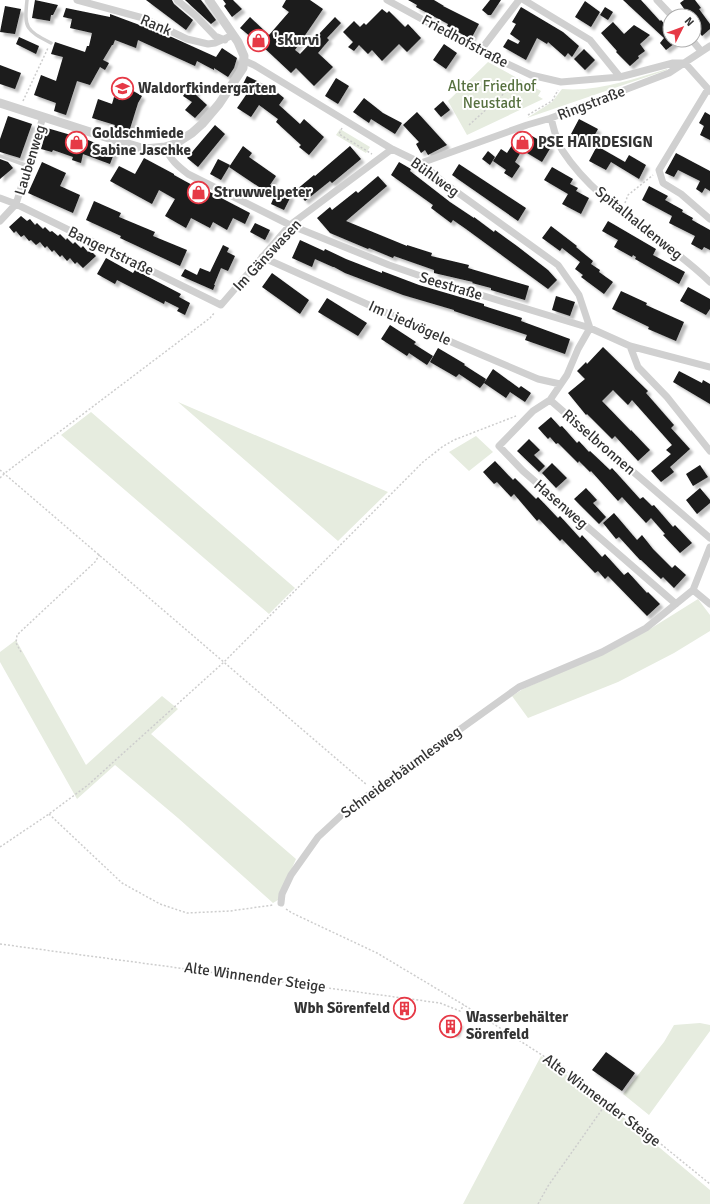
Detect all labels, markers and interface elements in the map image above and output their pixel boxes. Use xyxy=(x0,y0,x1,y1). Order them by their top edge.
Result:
north arrow xyxy=(662,8,702,48)
street label: Rank xyxy=(138,10,175,40)
street label: Friedhofstraße xyxy=(419,11,511,71)
text: N xyxy=(682,14,696,29)
shop icon: 'sKurvi xyxy=(246,27,272,53)
place label: 'sKurvi xyxy=(274,31,319,49)
school or university icon: Waldorfkindergarten xyxy=(109,75,135,101)
park label: Alter Friedhof Neustadt xyxy=(448,77,537,112)
place label: Waldorfkindergarten xyxy=(138,79,276,97)
street label: Ringstraße xyxy=(555,82,627,124)
street label: Laubenweg xyxy=(11,122,49,198)
place label: Goldschmiede Sabine Jaschke xyxy=(92,124,191,159)
shop icon: Goldschmiede Sabine Jaschke xyxy=(63,129,89,155)
shop icon: PSE HAIRDESIGN xyxy=(510,129,536,155)
place label: PSE HAIRDESIGN xyxy=(538,133,653,151)
street label: Bühlweg xyxy=(407,153,463,201)
shop icon: Struwwelpeter xyxy=(185,179,211,205)
street label: Spitalhaldenweg xyxy=(592,182,686,264)
place label: Struwwelpeter xyxy=(214,183,311,201)
street label: Im Gänswasen xyxy=(229,215,305,295)
street label: Bangertstraße xyxy=(65,222,157,280)
street label: Seestraße xyxy=(417,268,485,304)
street label: Im Liedvögele xyxy=(366,297,454,349)
street label: Risselbronnen xyxy=(559,405,639,479)
street label: Hasenweg xyxy=(530,476,592,532)
street label: Schneiderbäumlesweg xyxy=(337,722,465,822)
street label: Alte Winnender Steige xyxy=(183,958,327,996)
building icon: Wbh Sörenfeld xyxy=(392,995,418,1021)
place label: Wbh Sörenfeld xyxy=(294,999,390,1017)
place label: Wasserbehälter Sörenfeld xyxy=(466,1008,568,1043)
building icon: Wasserbehälter Sörenfeld xyxy=(438,1013,464,1039)
street label: Alte Winnender Steige xyxy=(540,1050,664,1150)

